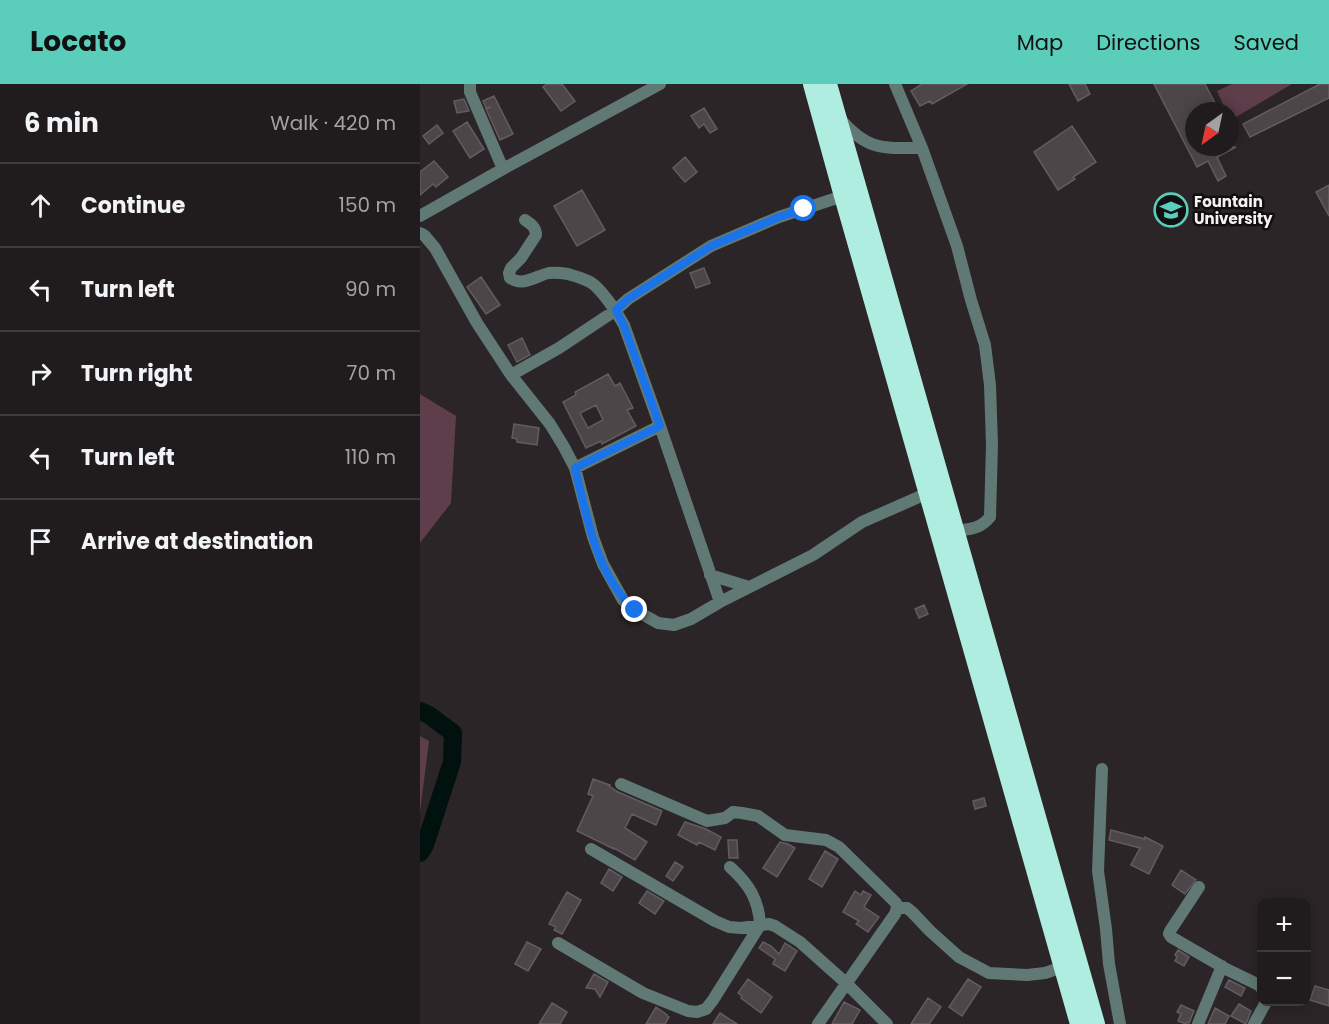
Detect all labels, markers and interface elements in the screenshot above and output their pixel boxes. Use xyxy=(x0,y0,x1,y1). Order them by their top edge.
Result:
text: Locato xyxy=(30,22,126,61)
text: Map xyxy=(1017,28,1063,57)
text: Directions xyxy=(1096,28,1200,57)
text: Saved xyxy=(1233,28,1299,57)
north arrow xyxy=(1185,102,1239,156)
text: 6 min xyxy=(24,105,99,141)
text: Walk · 420 m xyxy=(270,109,396,137)
icon: ahead xyxy=(24,189,57,222)
text: Continue xyxy=(81,190,185,221)
text: 150 m xyxy=(339,191,396,219)
place label: Fountain University xyxy=(1194,191,1273,229)
school or university icon: Fountain University xyxy=(1153,192,1189,228)
route start xyxy=(790,195,816,221)
icon: left xyxy=(24,273,57,306)
text: Turn left xyxy=(81,274,175,305)
text: 90 m xyxy=(345,275,396,303)
icon: right xyxy=(24,357,57,390)
text: Turn right xyxy=(81,358,192,389)
text: 70 m xyxy=(347,359,396,387)
icon: left xyxy=(24,441,57,474)
text: Turn left xyxy=(81,442,175,473)
text: 110 m xyxy=(345,443,396,471)
icon: arrive xyxy=(24,525,57,558)
text: Arrive at destination xyxy=(81,526,313,557)
route end xyxy=(621,596,647,622)
map controls xyxy=(1257,898,1311,1006)
button: + xyxy=(1257,898,1311,952)
button: − xyxy=(1257,952,1311,1006)

